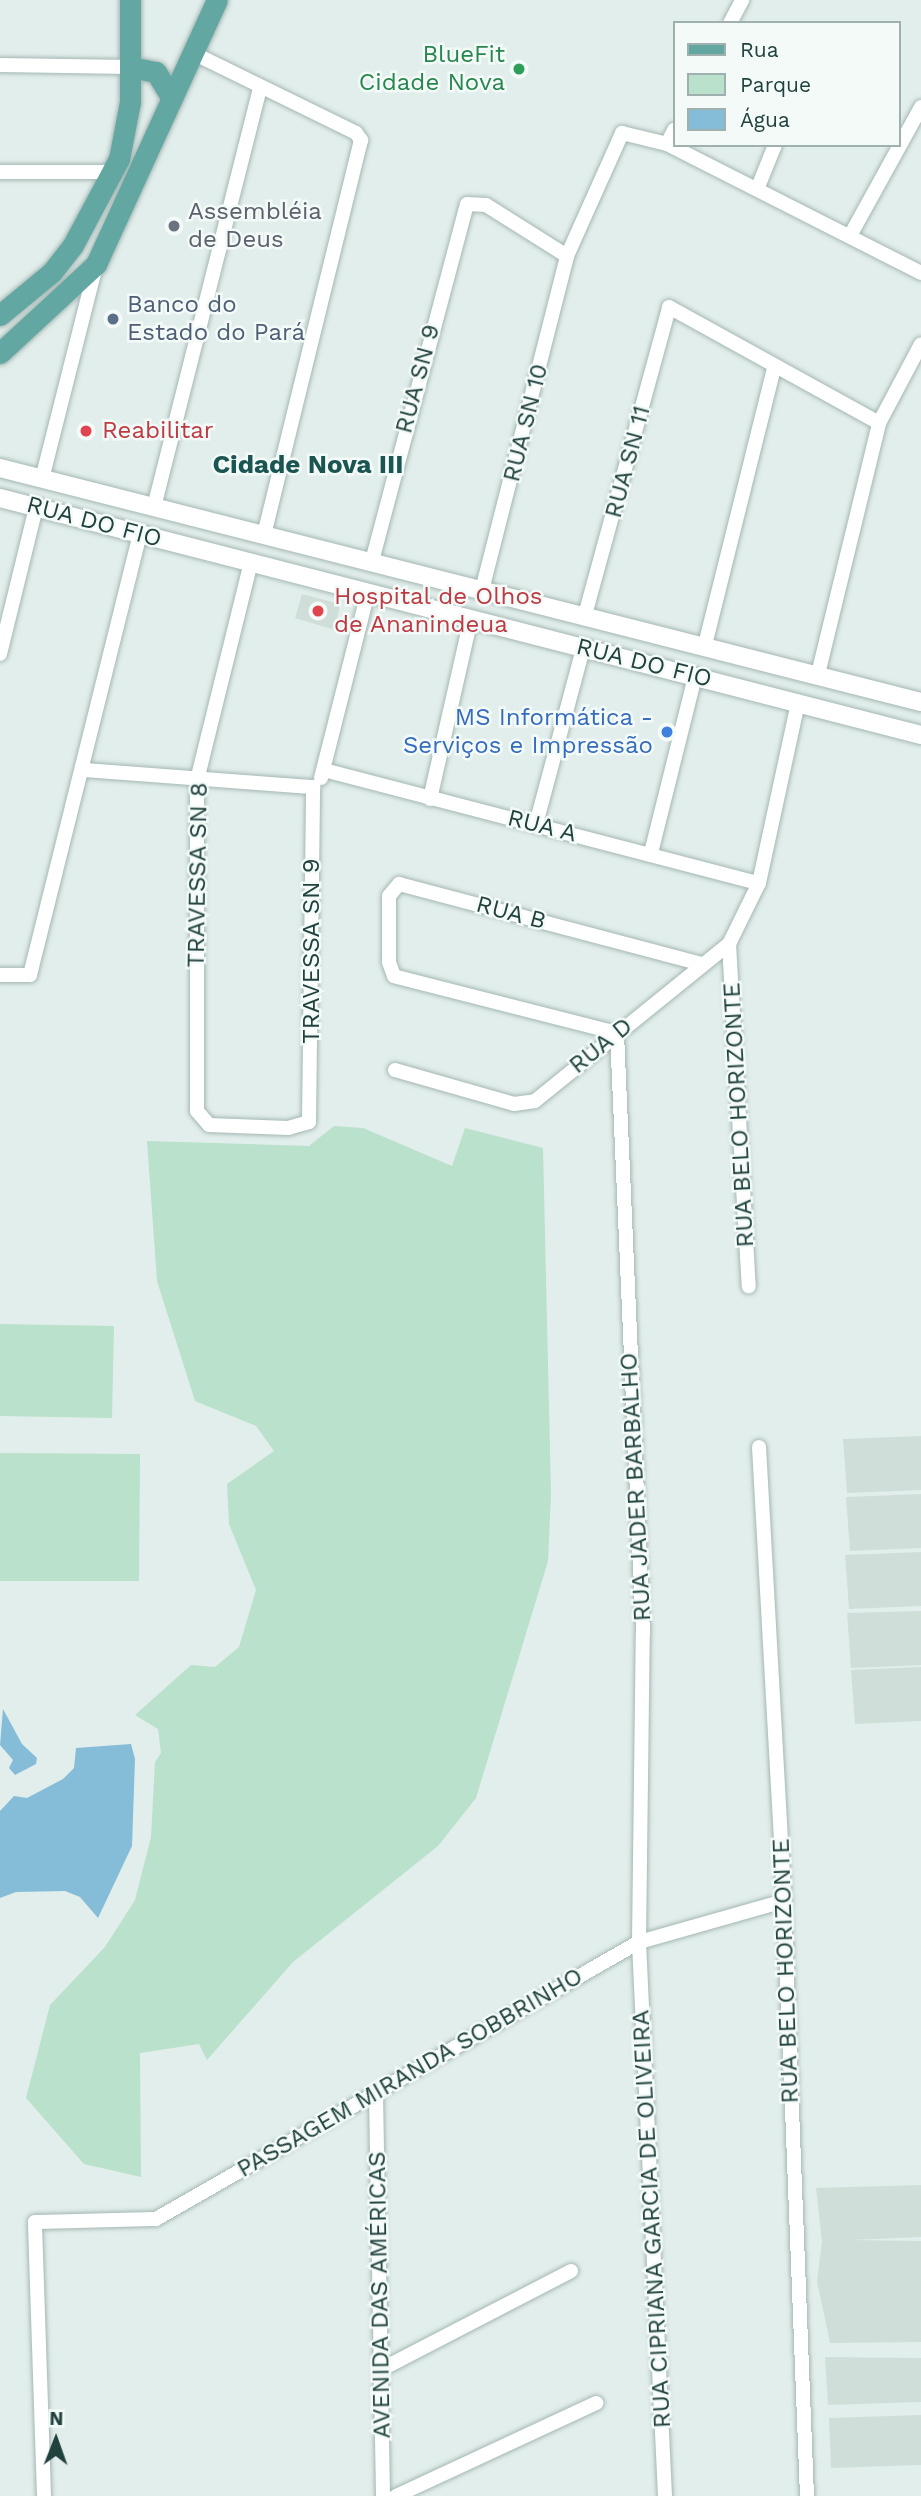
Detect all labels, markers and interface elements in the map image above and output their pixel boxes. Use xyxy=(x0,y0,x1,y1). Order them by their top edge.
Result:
legend xyxy=(673,21,900,147)
text: Rua xyxy=(740,37,779,62)
place label: BlueFit Cidade Nova xyxy=(359,41,505,97)
marker: BlueFit Cidade Nova xyxy=(511,61,527,77)
text: Parque xyxy=(740,72,811,97)
text: Água xyxy=(740,107,790,132)
place label: Assembléia de Deus xyxy=(188,198,322,254)
marker: Assembléia de Deus xyxy=(166,218,182,234)
place label: Banco do Estado do Pará xyxy=(127,291,305,347)
marker: Banco do Estado do Pará xyxy=(105,311,121,327)
street label: RUA SN 9 xyxy=(390,321,446,437)
street label: RUA SN 10 xyxy=(497,360,555,486)
street label: RUA SN 11 xyxy=(599,402,657,522)
place label: Reabilitar xyxy=(102,417,214,445)
marker: Reabilitar xyxy=(76,421,96,441)
district label: Cidade Nova III xyxy=(212,449,404,481)
street label: RUA DO FIO xyxy=(23,490,165,554)
place label: Hospital de Olhos de Ananindeua xyxy=(334,583,543,639)
marker: Hospital de Olhos de Ananindeua xyxy=(308,601,328,621)
street label: RUA DO FIO xyxy=(573,632,715,694)
place label: MS Informática - Serviços e Impressão xyxy=(403,704,653,760)
marker: MS Informática - Serviços e Impressão xyxy=(659,724,675,740)
street label: TRAVESSA SN 8 xyxy=(182,782,214,968)
street label: RUA A xyxy=(503,803,581,849)
street label: TRAVESSA SN 9 xyxy=(298,858,326,1044)
street label: RUA B xyxy=(472,890,550,936)
street label: RUA BELO HORIZONTE xyxy=(718,981,760,1249)
street label: RUA D xyxy=(563,1012,639,1080)
street label: RUA JADER BARBALHO xyxy=(615,1351,657,1623)
street label: RUA BELO HORIZONTE xyxy=(767,1837,805,2105)
street label: PASSAGEM MIRANDA SOBBRINHO xyxy=(232,1962,588,2184)
street label: RUA CIPRIANA GARCIA DE OLIVEIRA xyxy=(627,2008,677,2430)
street label: AVENIDA DAS AMÉRICAS xyxy=(363,2150,397,2440)
north arrow xyxy=(21,2405,91,2475)
text: N xyxy=(49,2407,64,2430)

